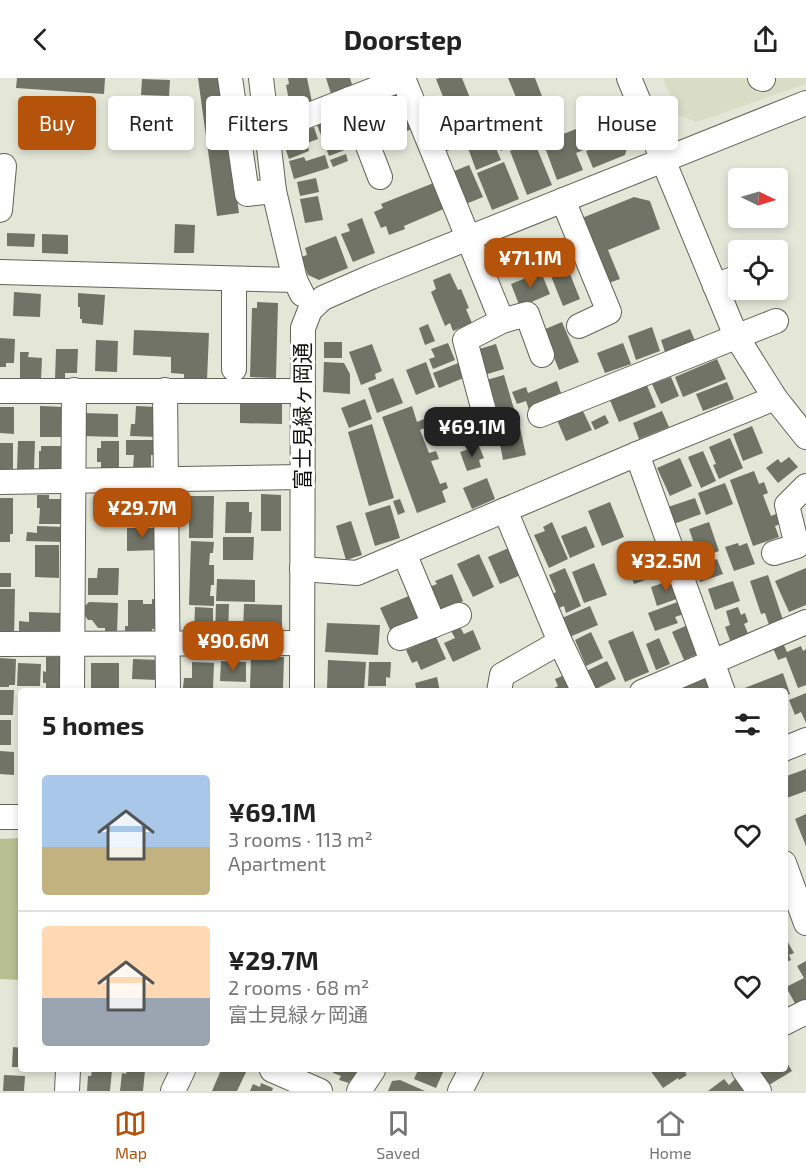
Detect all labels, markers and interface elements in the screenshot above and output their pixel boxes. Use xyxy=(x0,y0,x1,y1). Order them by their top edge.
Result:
icon: back xyxy=(24,23,57,56)
text: Doorstep xyxy=(344,23,462,55)
icon: share xyxy=(749,23,782,56)
chip: Buy xyxy=(18,96,96,150)
chip: Rent xyxy=(108,96,194,150)
chip: Filters xyxy=(206,96,309,150)
chip: New xyxy=(321,96,407,150)
chip: Apartment xyxy=(419,96,564,150)
chip: House xyxy=(576,96,678,150)
north arrow xyxy=(728,168,788,228)
map controls xyxy=(728,168,788,300)
pin: ¥71.1M xyxy=(481,238,579,289)
button: locate xyxy=(728,240,788,300)
text: ¥71.1M xyxy=(498,245,562,269)
street label: 富士見緑ヶ岡通 xyxy=(289,343,314,490)
pin: ¥69.1M xyxy=(423,407,521,458)
text: ¥69.1M xyxy=(438,414,506,438)
pin: ¥29.7M xyxy=(93,488,191,539)
text: ¥29.7M xyxy=(107,495,177,519)
pin: ¥32.5M xyxy=(617,541,715,592)
text: ¥32.5M xyxy=(631,548,701,572)
pin: ¥90.6M xyxy=(184,621,282,672)
text: ¥90.6M xyxy=(197,628,269,652)
icon: filters xyxy=(731,708,764,741)
text: 5 homes xyxy=(42,709,144,740)
text: ¥69.1M xyxy=(228,796,316,827)
icon: home xyxy=(90,799,162,871)
icon: heart xyxy=(731,819,764,852)
text: 3 rooms · 113 m² xyxy=(228,827,373,851)
text: Apartment xyxy=(228,851,326,875)
text: ¥29.7M xyxy=(228,944,319,975)
icon: home xyxy=(90,950,162,1022)
icon: heart xyxy=(731,970,764,1003)
text: 2 rooms · 68 m² xyxy=(228,975,369,999)
text: 富士見緑ヶ岡通 xyxy=(228,1002,368,1026)
tab: Map xyxy=(114,1107,147,1162)
tab: Saved xyxy=(376,1107,420,1162)
tab: Home xyxy=(649,1107,692,1162)

